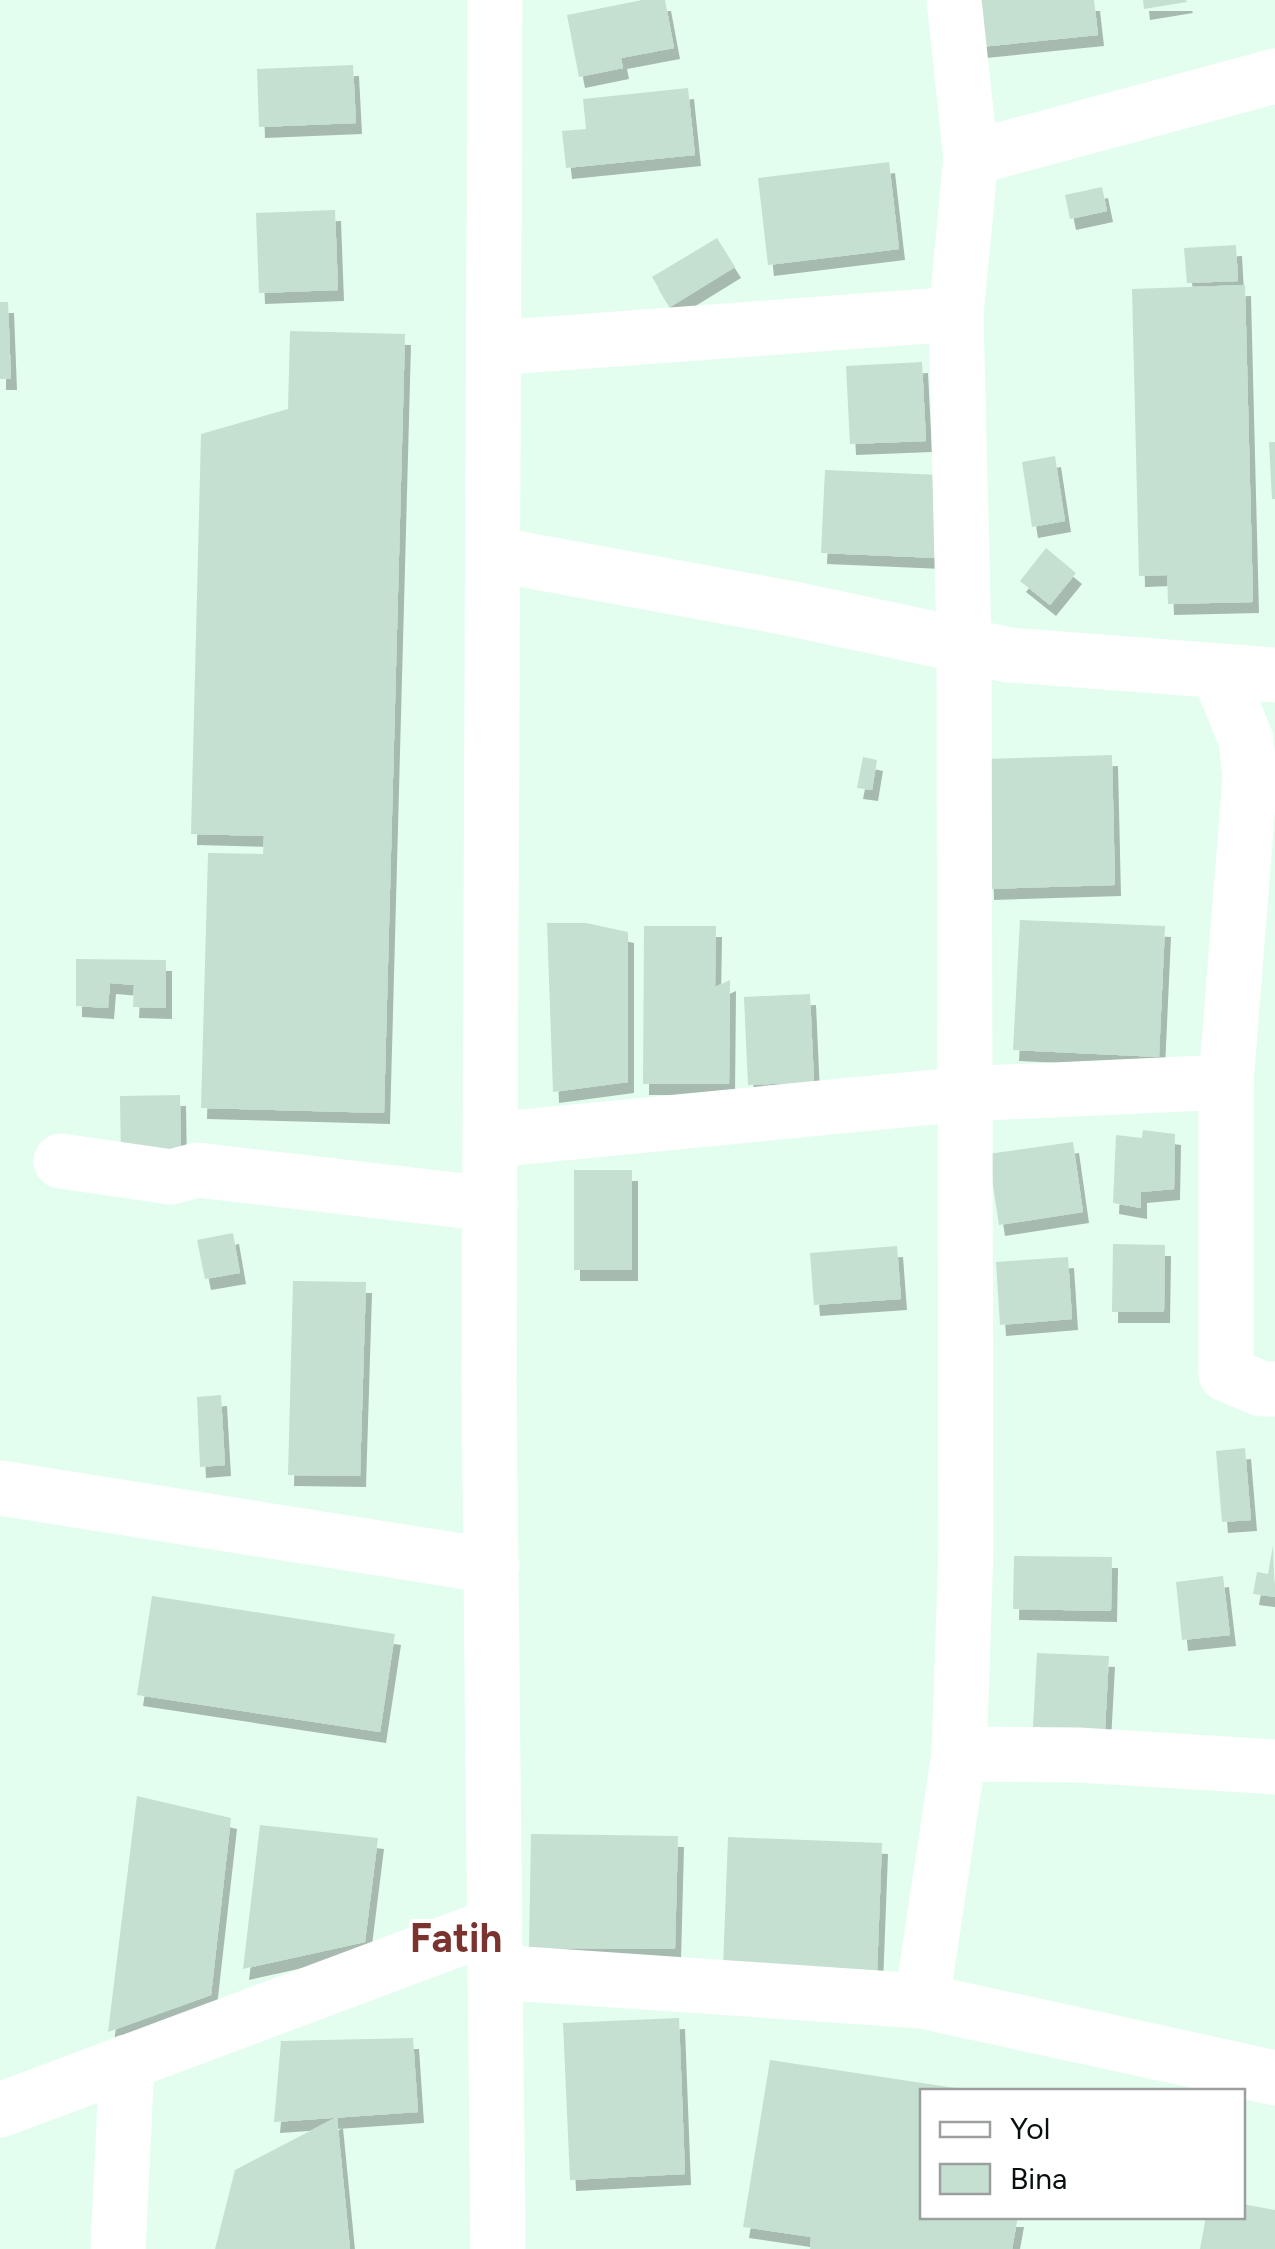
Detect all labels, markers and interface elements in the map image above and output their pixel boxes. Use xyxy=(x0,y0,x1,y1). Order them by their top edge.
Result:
district label: Fatih xyxy=(410,1914,502,1962)
legend xyxy=(920,2089,1245,2219)
text: Yol xyxy=(1010,2110,1050,2147)
text: Bina xyxy=(1010,2160,1067,2197)

